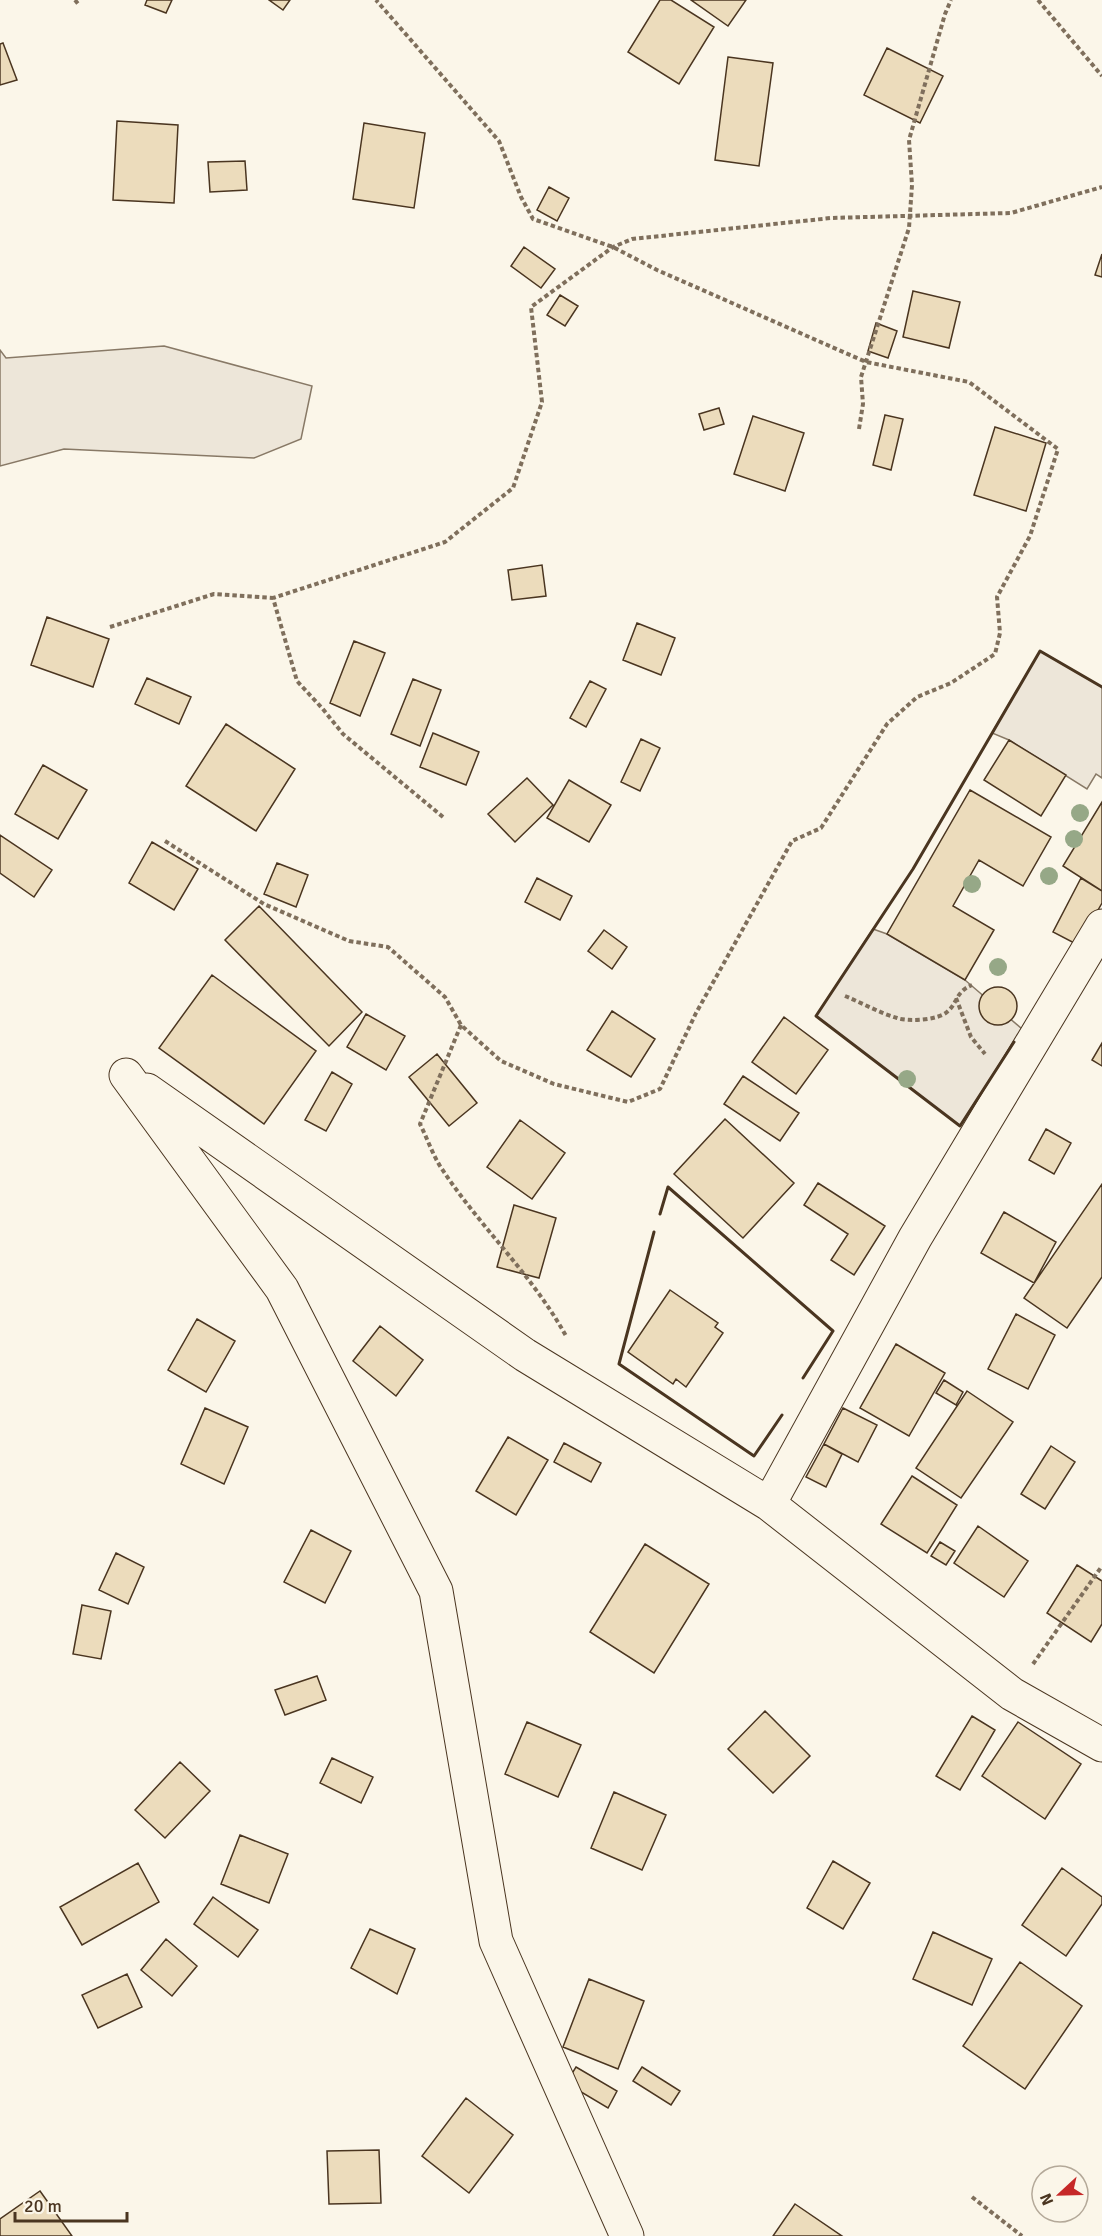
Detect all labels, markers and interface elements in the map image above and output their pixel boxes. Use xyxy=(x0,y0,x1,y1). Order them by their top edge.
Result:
north arrow xyxy=(1030,2164,1090,2224)
scale bar xyxy=(15,2185,128,2223)
text: N xyxy=(1036,2190,1058,2208)
text: 20 m xyxy=(24,2195,62,2217)

